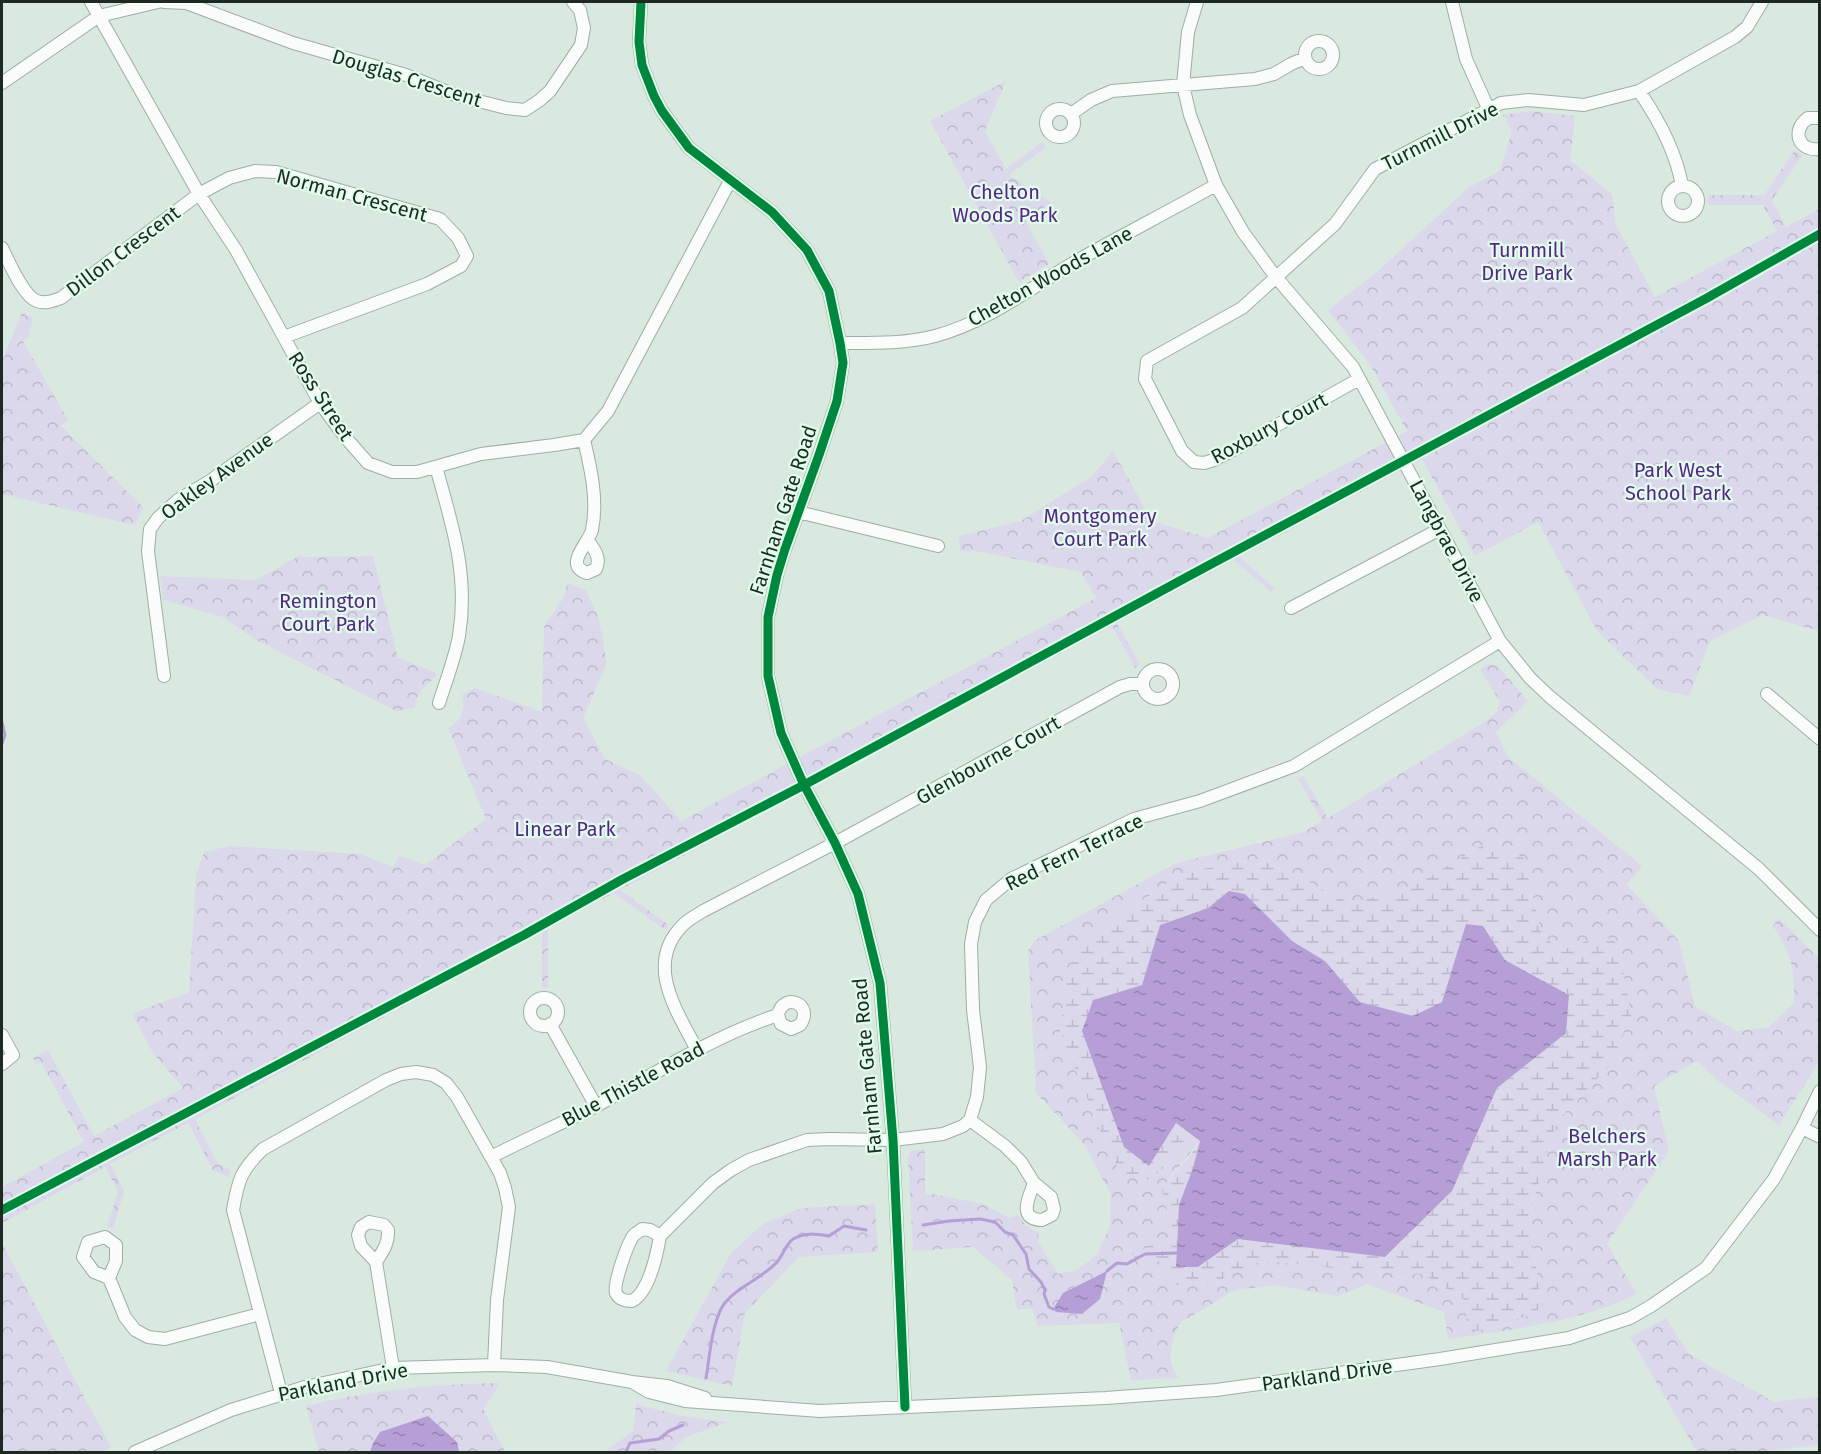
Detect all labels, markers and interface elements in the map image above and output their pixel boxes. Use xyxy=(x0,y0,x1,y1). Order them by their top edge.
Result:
street label: Douglas Crescent xyxy=(329,44,485,112)
street label: Turnmill Drive xyxy=(1378,96,1502,176)
street label: Norman Crescent xyxy=(274,163,431,227)
park label: Chelton Woods Park xyxy=(952,180,1059,227)
street label: Dillon Crescent xyxy=(61,200,185,302)
street label: Chelton Woods Lane xyxy=(963,221,1137,331)
park label: Turnmill Drive Park xyxy=(1481,238,1574,285)
street label: Ross Street xyxy=(283,347,359,446)
street label: Roxbury Court xyxy=(1207,387,1332,469)
street label: Farnham Gate Road xyxy=(744,422,822,598)
street label: Oakley Avenue xyxy=(156,427,278,525)
park label: Park West School Park xyxy=(1625,458,1732,505)
street label: Langbrae Drive xyxy=(1405,475,1489,607)
park label: Montgomery Court Park xyxy=(1043,504,1157,551)
park label: Remington Court Park xyxy=(279,589,377,636)
street label: Glenbourne Court xyxy=(912,710,1065,809)
street label: Red Fern Terrace xyxy=(1001,808,1147,896)
park label: Linear Park xyxy=(514,817,616,841)
street label: Farnham Gate Road xyxy=(847,977,887,1155)
street label: Blue Thistle Road xyxy=(558,1036,708,1132)
park label: Belchers Marsh Park xyxy=(1557,1124,1658,1171)
street label: Parkland Drive xyxy=(1260,1354,1394,1396)
street label: Parkland Drive xyxy=(276,1358,410,1406)

